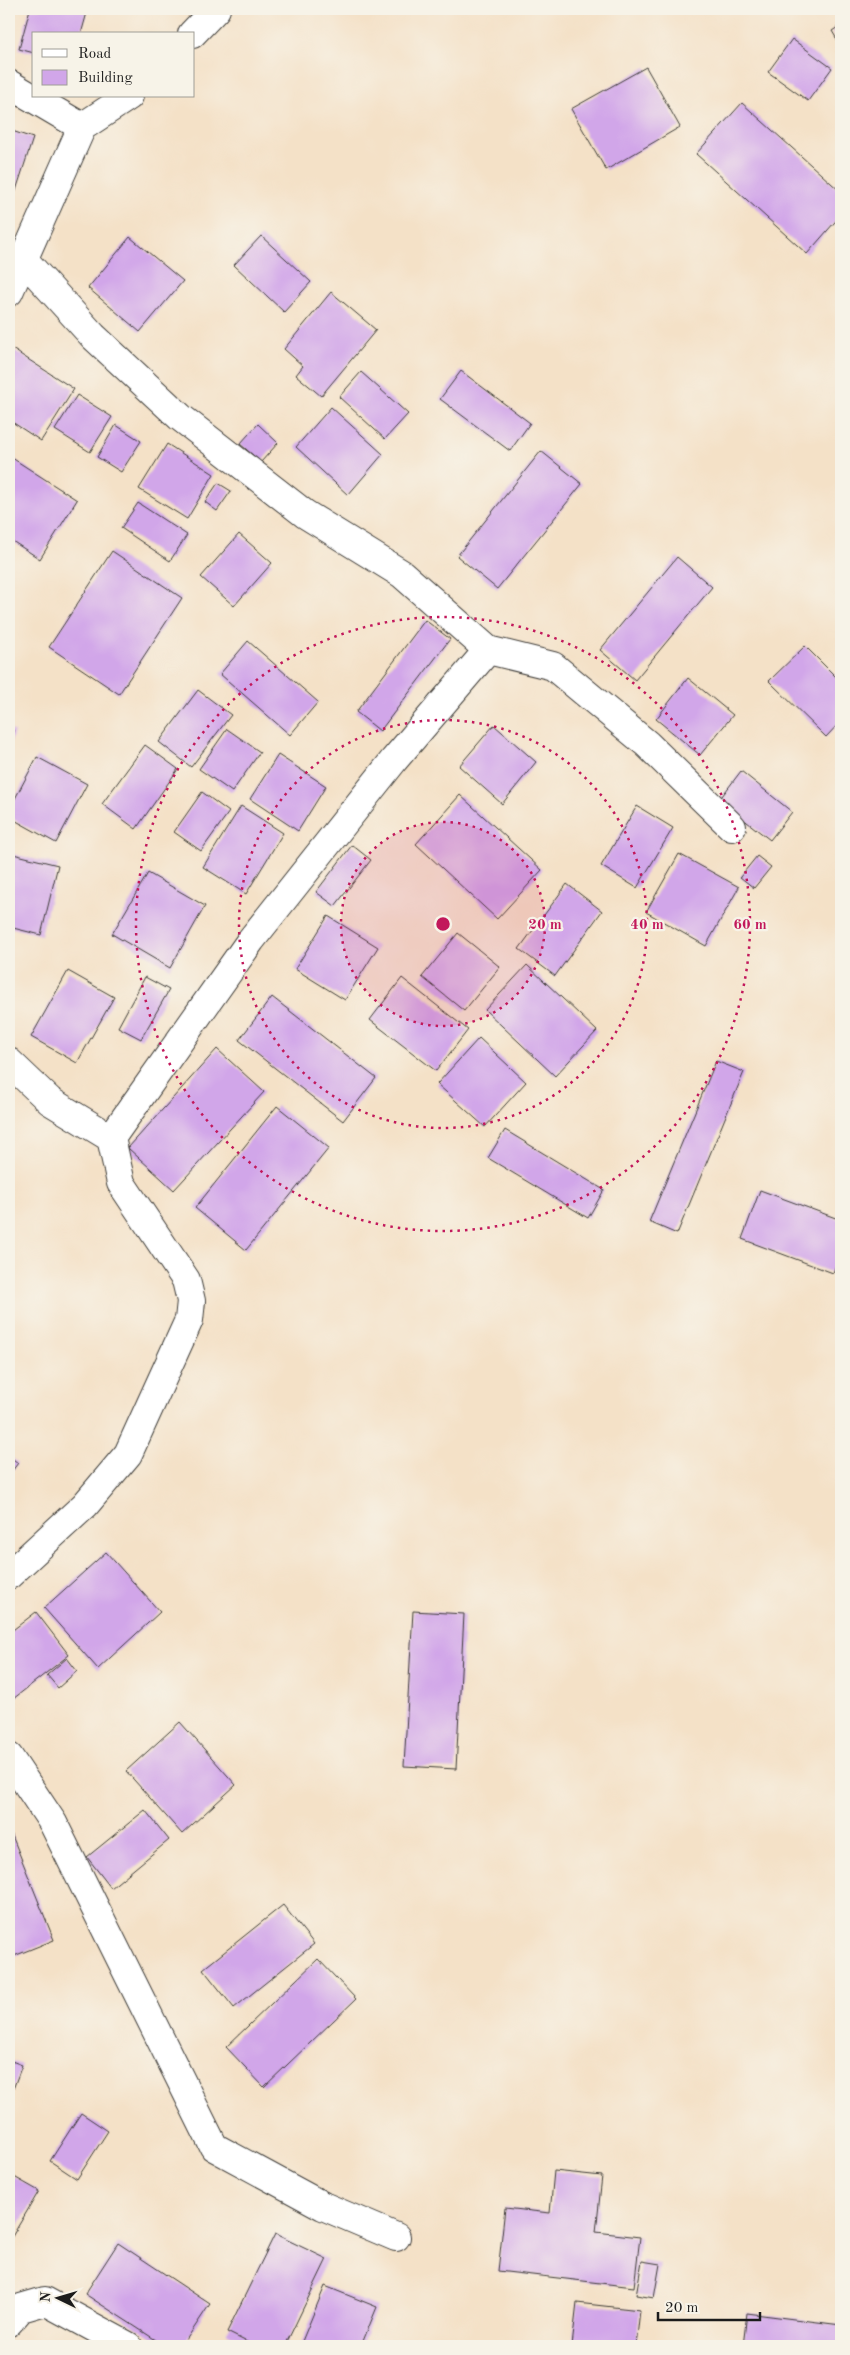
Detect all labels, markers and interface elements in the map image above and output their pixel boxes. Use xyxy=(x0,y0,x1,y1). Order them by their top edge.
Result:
legend xyxy=(32,32,195,98)
text: Road xyxy=(78,47,112,62)
text: Building xyxy=(78,71,133,86)
centre of rings xyxy=(434,915,452,933)
text: 20 m xyxy=(528,918,562,933)
text: 40 m xyxy=(630,918,664,933)
text: 60 m xyxy=(733,918,767,933)
north arrow xyxy=(32,2272,82,2322)
scale bar xyxy=(658,2290,760,2322)
text: N xyxy=(39,2291,54,2303)
text: 20 m xyxy=(665,2301,699,2316)

